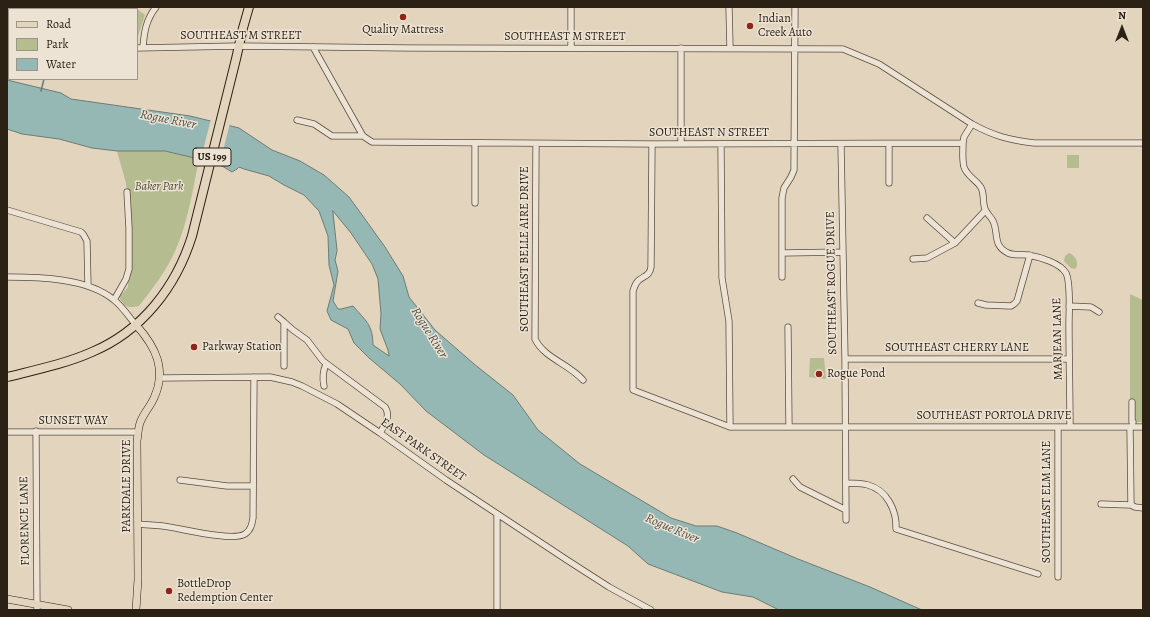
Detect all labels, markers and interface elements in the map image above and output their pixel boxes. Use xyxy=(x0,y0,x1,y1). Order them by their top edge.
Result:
legend xyxy=(8,8,138,80)
north arrow xyxy=(1102,8,1142,48)
text: N xyxy=(1118,8,1126,23)
marker: Quality Mattress xyxy=(398,12,408,22)
place label: Indian Creek Auto xyxy=(758,12,812,40)
text: Road xyxy=(46,16,71,32)
marker: Indian Creek Auto xyxy=(745,21,755,31)
place label: Quality Mattress xyxy=(362,23,444,37)
street label: SOUTHEAST M STREET xyxy=(180,29,302,43)
street label: SOUTHEAST M STREET xyxy=(504,30,626,44)
text: Park xyxy=(46,36,69,52)
text: Water xyxy=(46,56,76,72)
water label: Rogue River xyxy=(139,107,197,133)
street label: SOUTHEAST N STREET xyxy=(649,126,769,140)
road number: US 199 xyxy=(193,148,231,166)
street label: SOUTHEAST BELLE AIRE DRIVE xyxy=(518,166,532,332)
park label: Baker Park xyxy=(135,180,183,194)
street label: SOUTHEAST ROGUE DRIVE xyxy=(824,211,840,355)
street label: MARJEAN LANE xyxy=(1050,298,1066,380)
water label: Rogue River xyxy=(407,305,451,361)
place label: Parkway Station xyxy=(202,340,282,354)
street label: SOUTHEAST CHERRY LANE xyxy=(885,341,1029,355)
marker: Parkway Station xyxy=(189,342,199,352)
place label: Rogue Pond xyxy=(827,367,885,381)
marker: Rogue Pond xyxy=(814,369,824,379)
street label: SOUTHEAST PORTOLA DRIVE xyxy=(916,409,1072,423)
street label: SUNSET WAY xyxy=(38,414,108,428)
street label: EAST PARK STREET xyxy=(378,415,468,485)
street label: PARKDALE DRIVE xyxy=(120,439,134,533)
street label: SOUTHEAST ELM LANE xyxy=(1040,441,1054,563)
street label: FLORENCE LANE xyxy=(17,476,33,566)
water label: Rogue River xyxy=(643,511,701,547)
place label: BottleDrop Redemption Center xyxy=(177,577,273,605)
marker: BottleDrop Redemption Center xyxy=(164,586,174,596)

